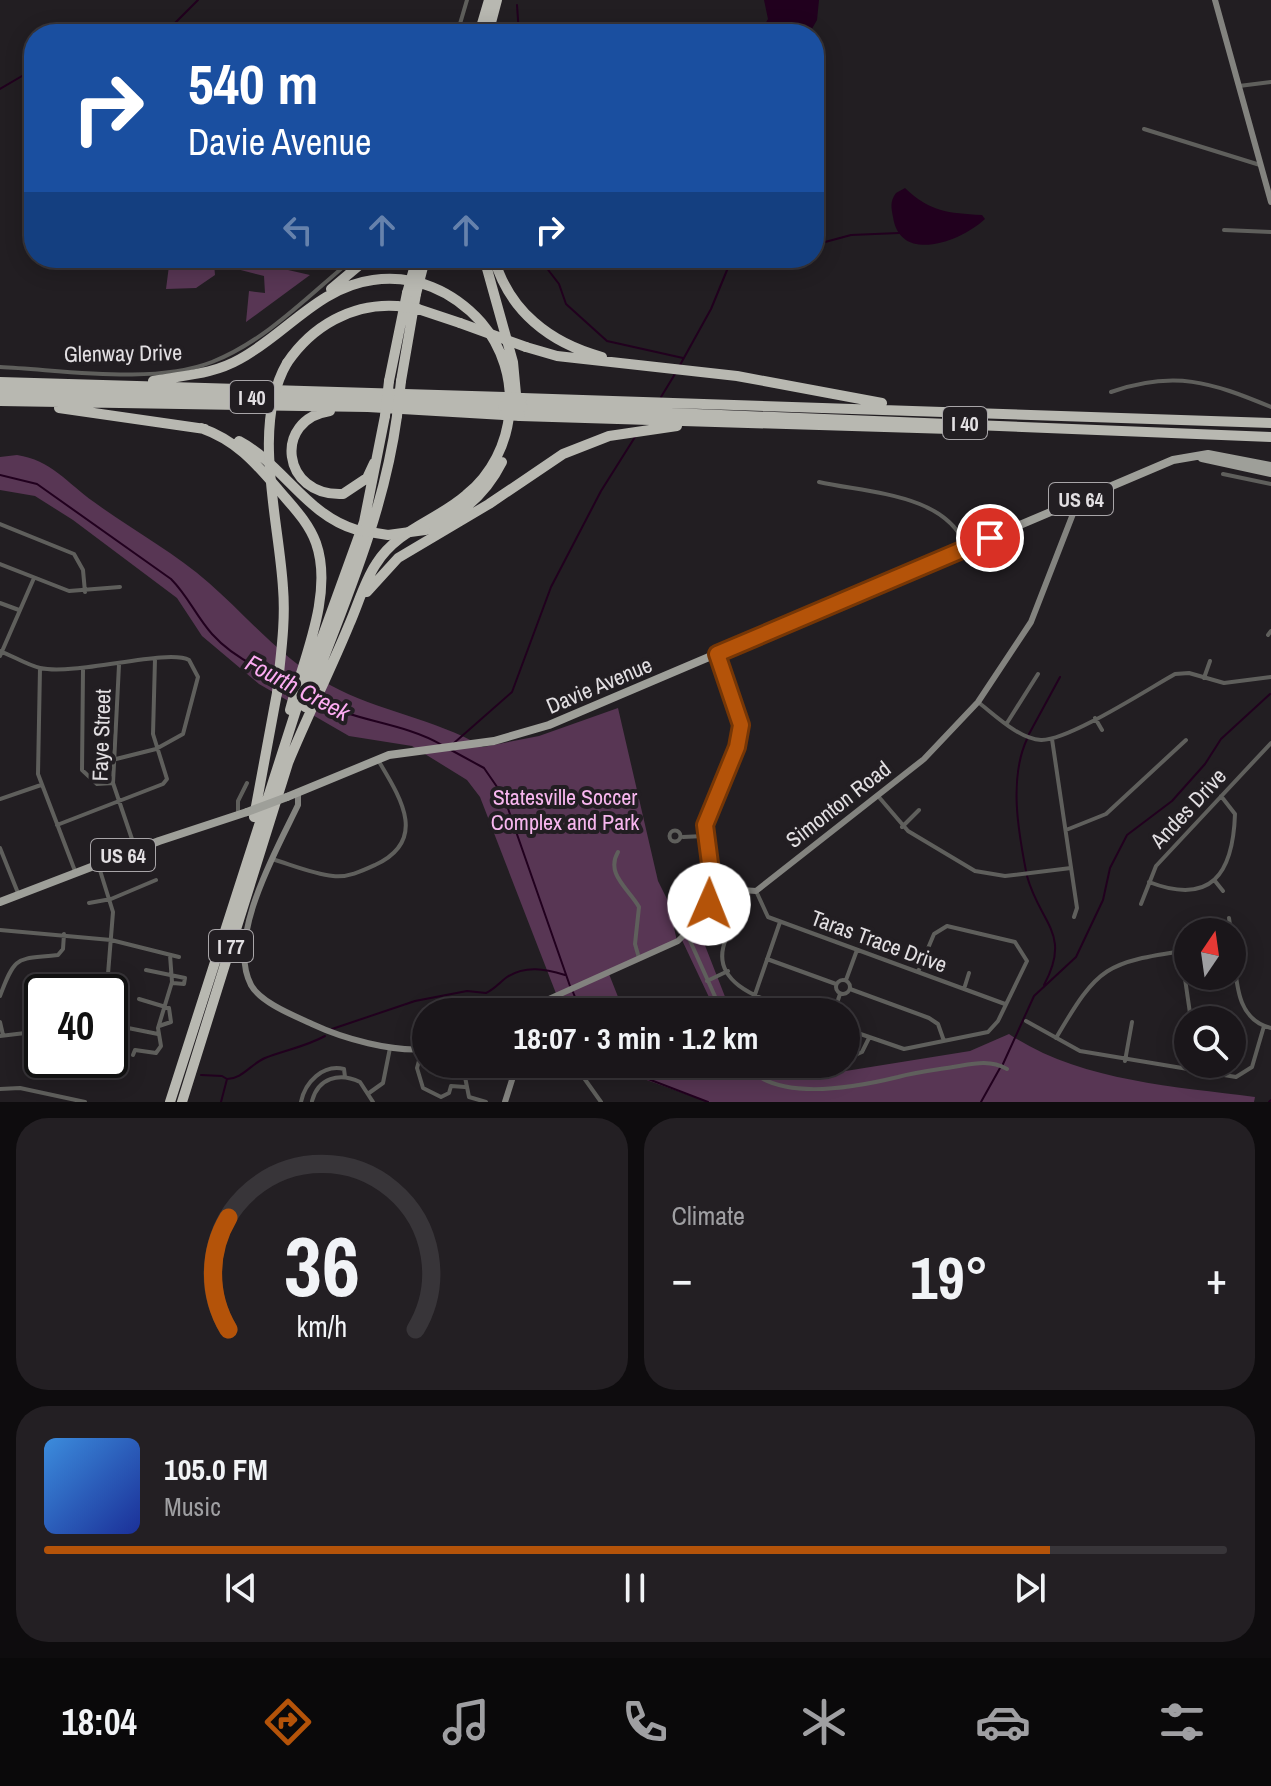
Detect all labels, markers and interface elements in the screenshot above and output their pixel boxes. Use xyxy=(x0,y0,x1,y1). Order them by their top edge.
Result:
text: 540 m xyxy=(188,46,318,121)
icon: right xyxy=(56,56,160,160)
text: Davie Avenue xyxy=(188,118,371,166)
icon: left xyxy=(276,208,320,252)
icon: ahead xyxy=(360,208,404,252)
icon: ahead xyxy=(444,208,488,252)
icon: right xyxy=(528,208,572,252)
street label: Glenway Drive xyxy=(64,337,182,369)
road number: I 40 xyxy=(230,381,274,413)
road number: I 40 xyxy=(943,407,987,439)
road number: US 64 xyxy=(1049,483,1113,515)
pin xyxy=(956,504,1024,572)
icon: arrive xyxy=(968,516,1012,560)
water label: Fourth Creek xyxy=(240,646,357,728)
street label: Davie Avenue xyxy=(542,649,656,721)
street label: Faye Street xyxy=(84,688,118,782)
street label: Simonton Road xyxy=(779,754,897,854)
street label: Andes Drive xyxy=(1142,761,1233,855)
park label: Statesville Soccer Complex and Park xyxy=(491,782,640,837)
road number: US 64 xyxy=(91,839,155,871)
position arrow xyxy=(667,862,751,946)
street label: Taras Trace Drive xyxy=(807,902,951,980)
north arrow xyxy=(1174,918,1246,990)
map controls xyxy=(1174,918,1246,1078)
road number: I 77 xyxy=(209,930,253,962)
speed limit sign: 40 xyxy=(24,974,128,1078)
button: search xyxy=(1174,1006,1246,1078)
text: 18:07 · 3 min · 1.2 km xyxy=(514,1018,758,1058)
text: Climate xyxy=(672,1198,745,1233)
text: 36 xyxy=(284,1210,360,1322)
text: 19° xyxy=(910,1237,989,1318)
text: − xyxy=(672,1248,693,1308)
text: + xyxy=(1206,1248,1227,1308)
text: km/h xyxy=(296,1307,347,1346)
text: 105.0 FM xyxy=(164,1449,268,1489)
text: Music xyxy=(164,1489,221,1524)
icon: previous xyxy=(219,1566,263,1610)
icon: pause xyxy=(613,1566,657,1610)
icon: next xyxy=(1008,1566,1052,1610)
icon: directions xyxy=(260,1694,316,1750)
icon: music xyxy=(438,1694,494,1750)
icon: phone xyxy=(617,1694,673,1750)
icon: climate xyxy=(796,1694,852,1750)
icon: car xyxy=(975,1694,1031,1750)
icon: filters xyxy=(1154,1694,1210,1750)
text: 18:04 xyxy=(61,1698,137,1746)

